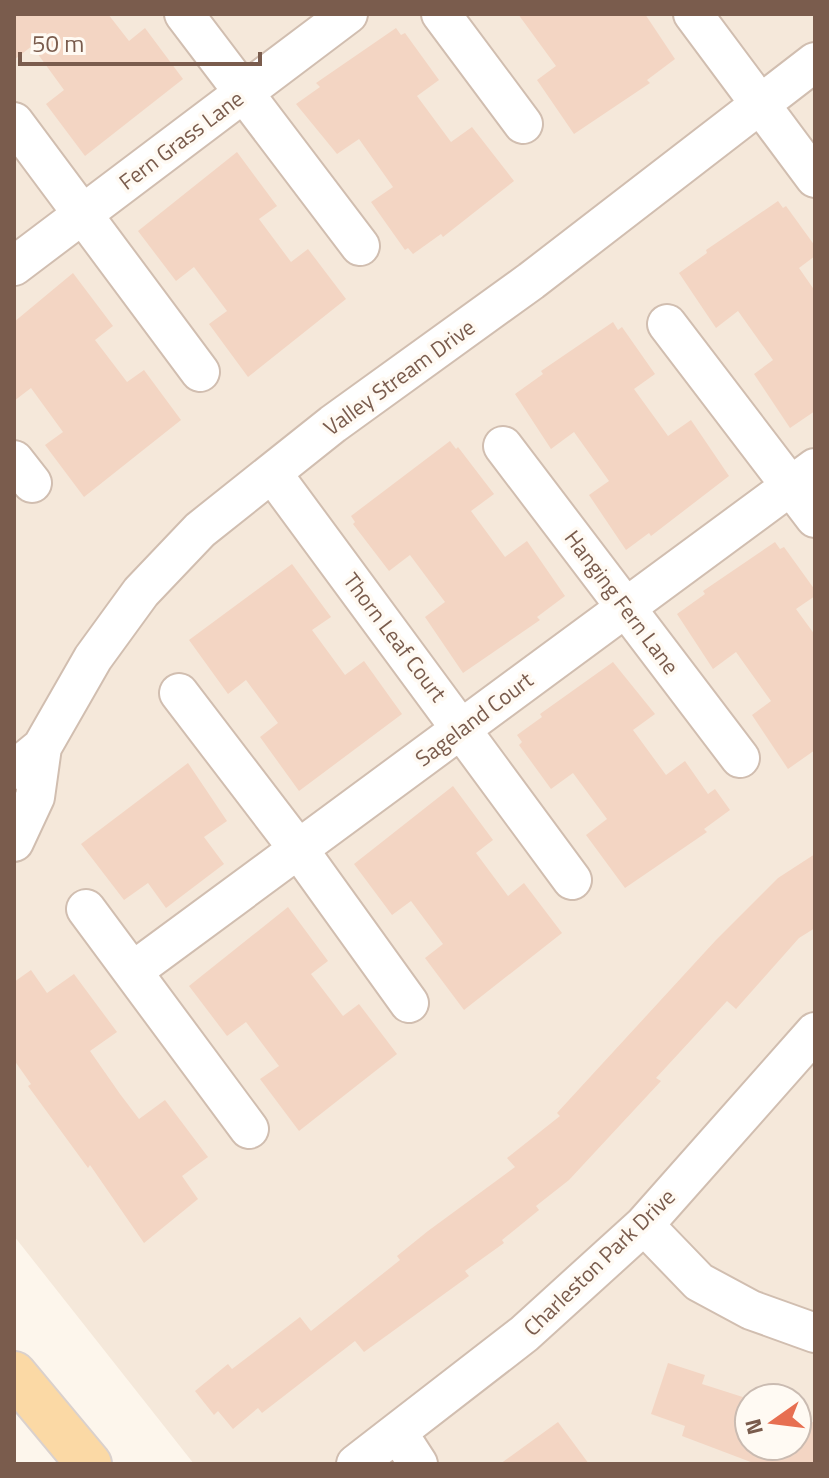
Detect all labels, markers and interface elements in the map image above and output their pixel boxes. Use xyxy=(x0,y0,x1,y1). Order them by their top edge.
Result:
scale bar xyxy=(20,16,260,66)
text: 50 m xyxy=(32,25,84,61)
street label: Fern Grass Lane xyxy=(111,82,251,198)
street label: Valley Stream Drive xyxy=(316,310,482,444)
street label: Hanging Fern Lane xyxy=(556,523,688,681)
street label: Thorn Leaf Court xyxy=(335,565,455,709)
street label: Sageland Court xyxy=(408,663,540,775)
street label: Charleston Park Drive xyxy=(515,1180,683,1344)
north arrow xyxy=(733,1382,813,1462)
text: N xyxy=(735,1415,772,1438)

